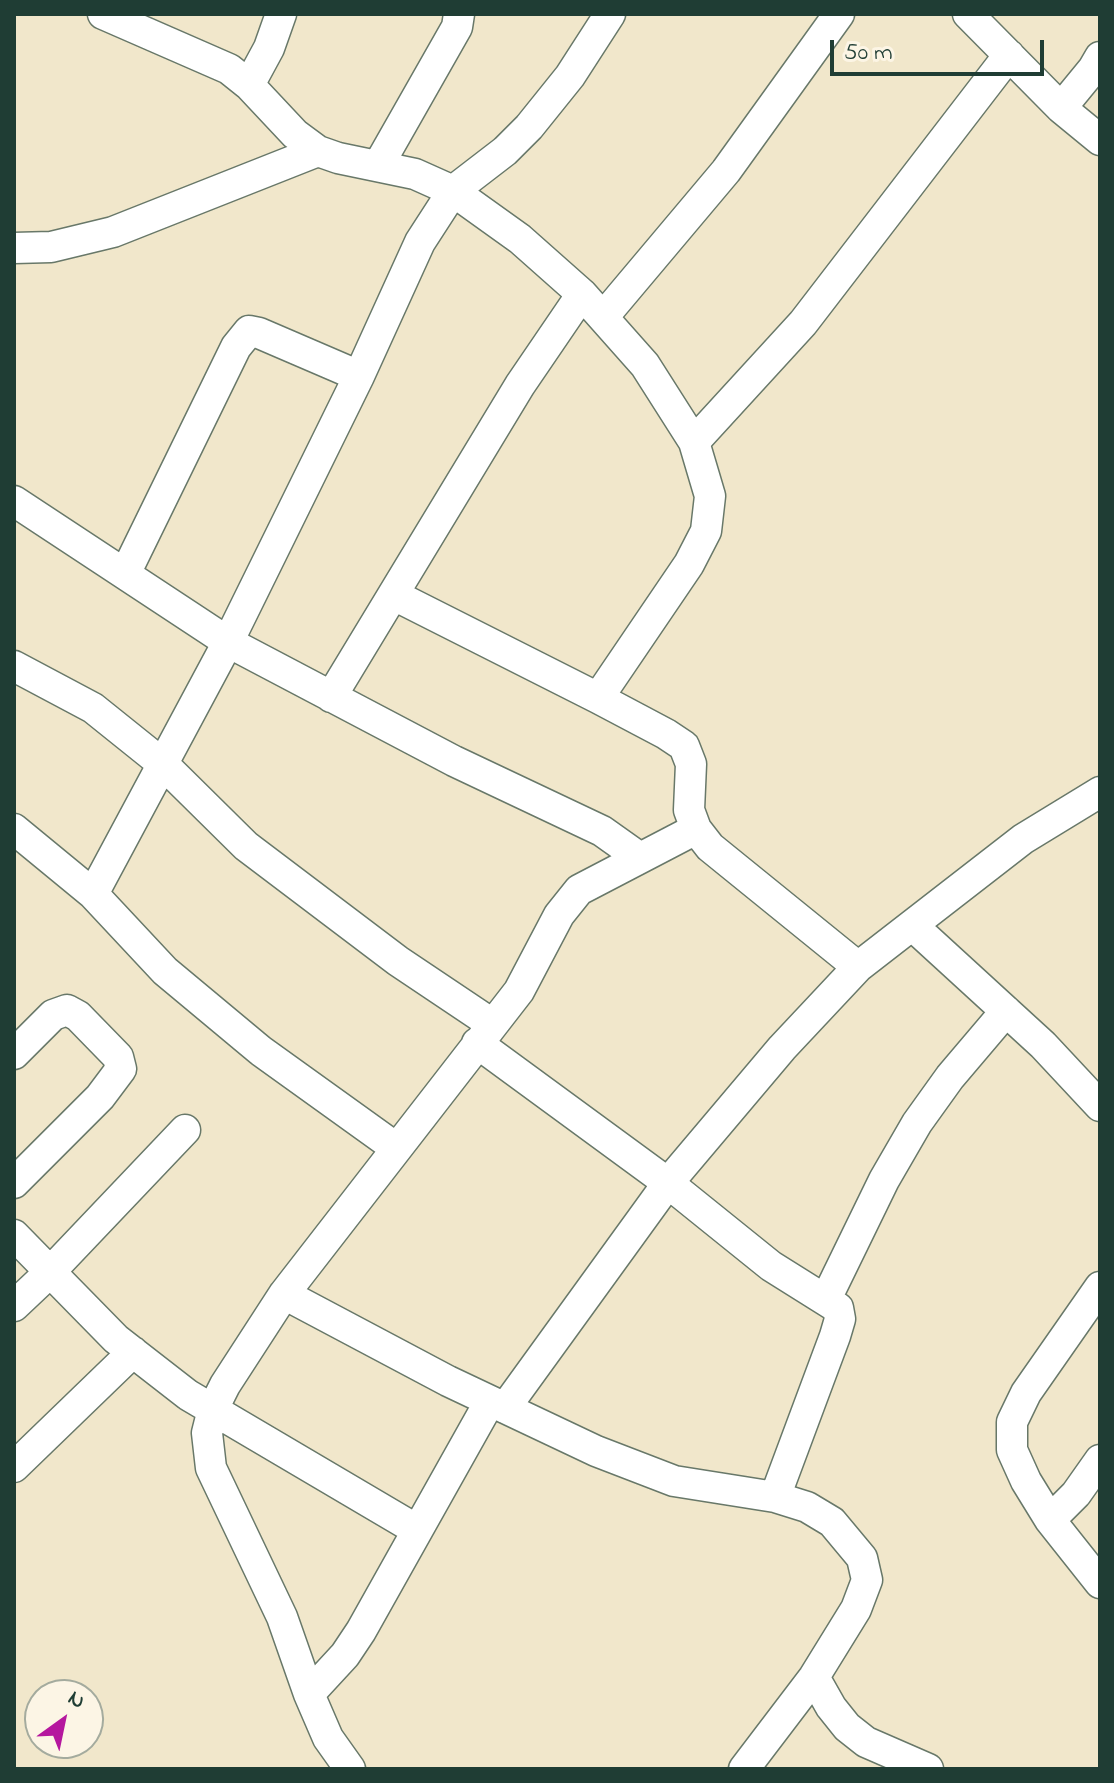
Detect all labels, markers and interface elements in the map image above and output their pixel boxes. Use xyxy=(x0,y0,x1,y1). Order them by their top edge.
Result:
scale bar xyxy=(834,24,1048,74)
text: 50 m xyxy=(844,36,893,71)
north arrow xyxy=(24,1679,104,1759)
text: N xyxy=(61,1683,91,1718)

